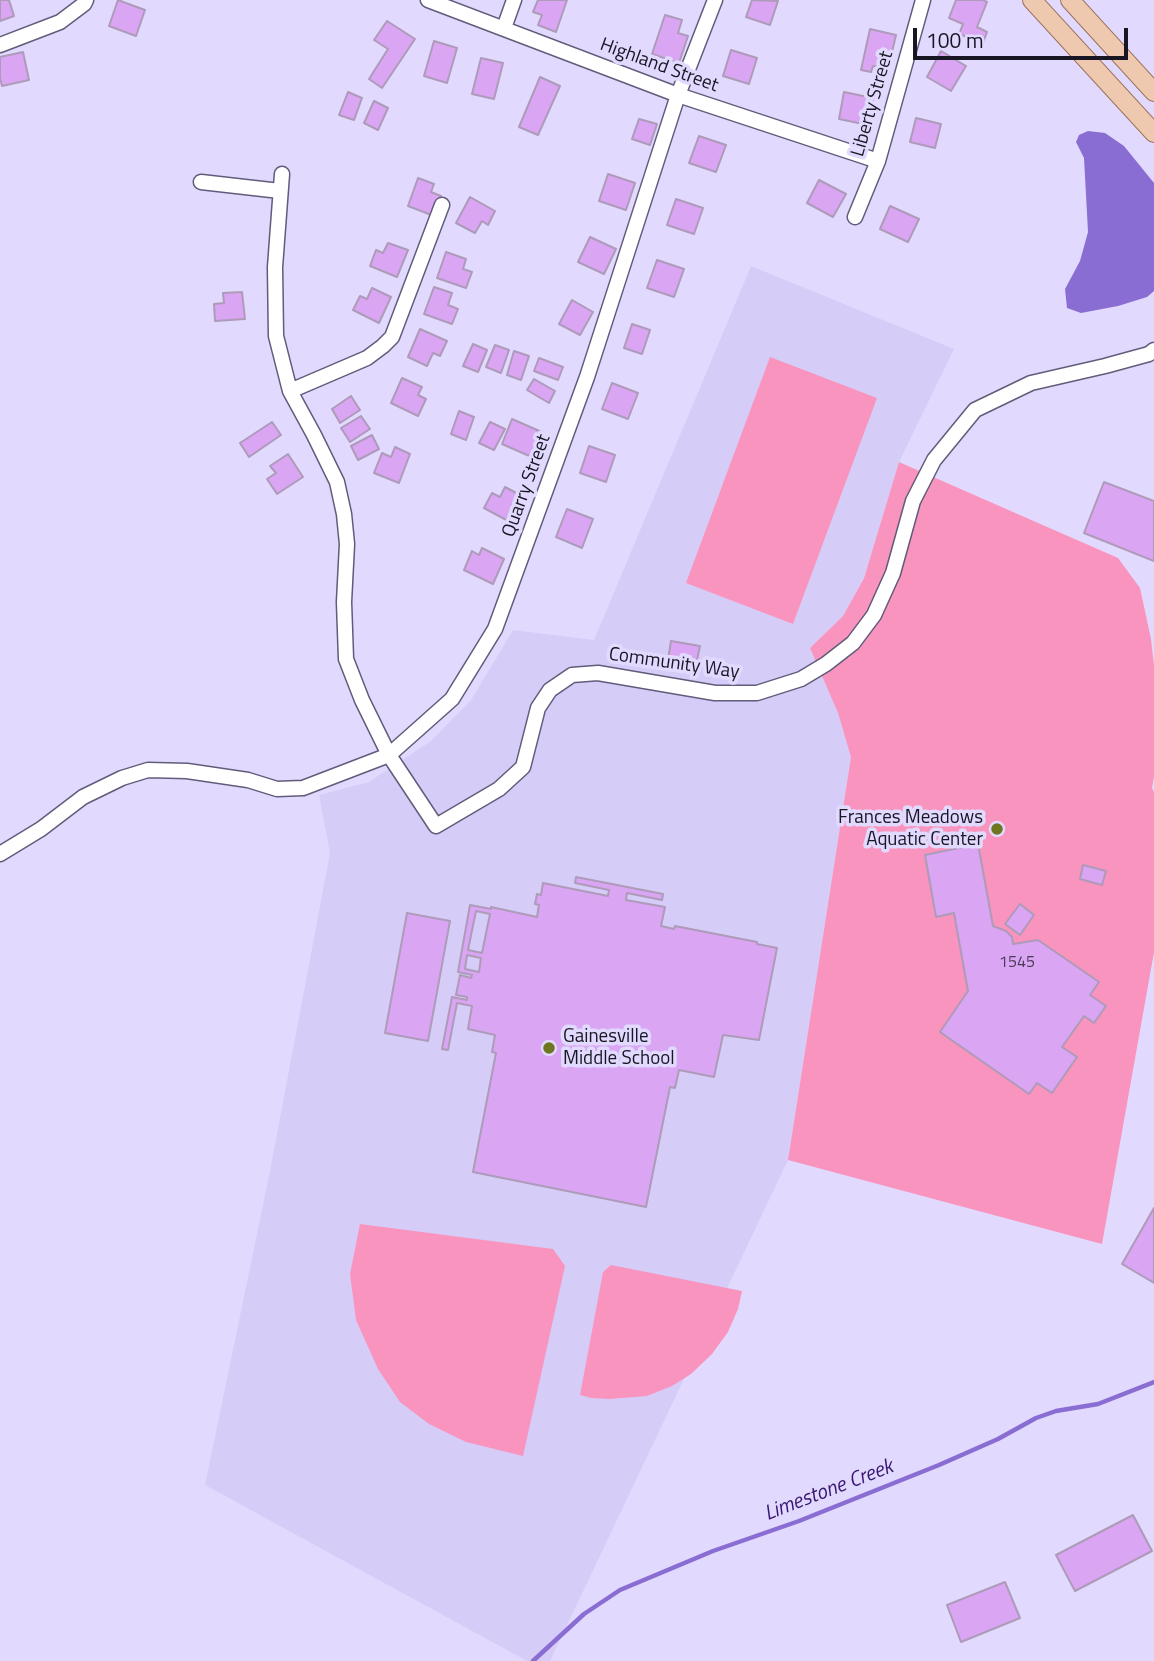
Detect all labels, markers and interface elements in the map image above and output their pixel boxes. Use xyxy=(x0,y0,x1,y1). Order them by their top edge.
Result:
scale bar xyxy=(916,14,1131,58)
text: 100 m xyxy=(926,24,983,56)
street label: Highland Street xyxy=(597,34,721,98)
street label: Liberty Street xyxy=(847,49,899,159)
street label: Quarry Street xyxy=(498,432,556,540)
street label: Community Way xyxy=(607,644,741,684)
place label: Frances Meadows Aquatic Center xyxy=(838,807,983,851)
marker: Frances Meadows Aquatic Center xyxy=(989,821,1005,837)
house number: 1545 xyxy=(999,953,1035,973)
place label: Gainesville Middle School xyxy=(563,1026,675,1070)
marker: Gainesville Middle School xyxy=(541,1040,557,1056)
water label: Limestone Creek xyxy=(761,1455,897,1527)

